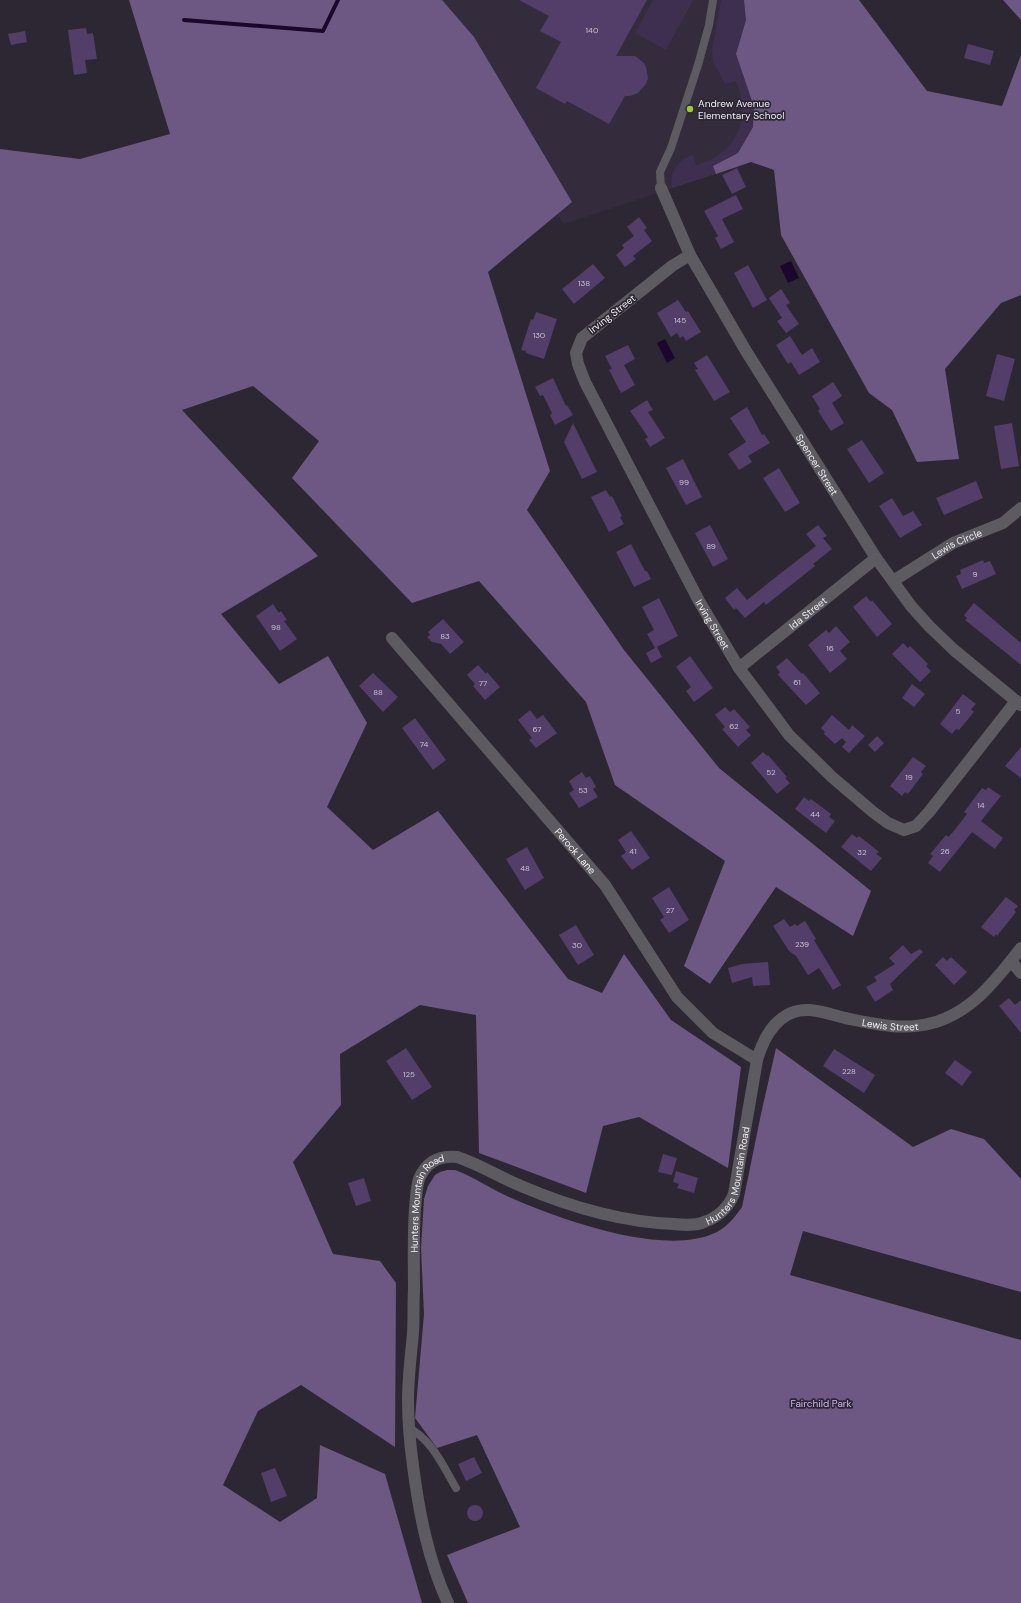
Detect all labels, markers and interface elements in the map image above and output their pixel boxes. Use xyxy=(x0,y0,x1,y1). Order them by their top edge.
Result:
house number: 140 xyxy=(586,25,599,35)
place label: Andrew Avenue Elementary School xyxy=(698,97,785,122)
marker: Andrew Avenue Elementary School xyxy=(685,104,695,114)
house number: 138 xyxy=(578,278,590,288)
street label: Irving Street xyxy=(586,292,638,336)
house number: 145 xyxy=(674,315,686,325)
house number: 130 xyxy=(533,330,546,340)
street label: Spencer Street xyxy=(793,431,841,497)
house number: 99 xyxy=(679,477,689,487)
street label: Lewis Circle xyxy=(929,526,984,562)
house number: 89 xyxy=(706,541,716,551)
house number: 9 xyxy=(972,569,978,579)
street label: Ida Street xyxy=(786,594,829,632)
street label: Irving Street xyxy=(693,597,733,652)
house number: 98 xyxy=(271,622,281,632)
house number: 83 xyxy=(440,631,450,641)
house number: 16 xyxy=(826,643,834,653)
house number: 61 xyxy=(793,677,801,687)
house number: 77 xyxy=(479,678,487,688)
house number: 88 xyxy=(373,687,383,697)
house number: 5 xyxy=(956,706,961,716)
house number: 62 xyxy=(729,721,739,731)
house number: 67 xyxy=(532,724,542,734)
house number: 74 xyxy=(420,739,428,749)
house number: 52 xyxy=(766,767,776,777)
house number: 19 xyxy=(905,772,913,782)
house number: 53 xyxy=(578,785,588,795)
house number: 14 xyxy=(977,800,985,810)
house number: 44 xyxy=(810,809,820,819)
street label: Perock Lane xyxy=(552,825,599,877)
house number: 41 xyxy=(629,846,637,856)
house number: 26 xyxy=(940,846,950,856)
house number: 32 xyxy=(857,847,867,857)
house number: 48 xyxy=(520,863,530,873)
house number: 27 xyxy=(666,905,674,915)
house number: 239 xyxy=(795,939,809,949)
house number: 30 xyxy=(572,940,583,950)
street label: Lewis Street xyxy=(861,1015,919,1033)
house number: 228 xyxy=(842,1066,856,1076)
house number: 125 xyxy=(403,1069,415,1079)
street label: Hunters Mountain Road xyxy=(704,1126,752,1227)
street label: Hunters Mountain Road xyxy=(407,1151,446,1253)
park label: Fairchild Park xyxy=(790,1397,852,1410)

